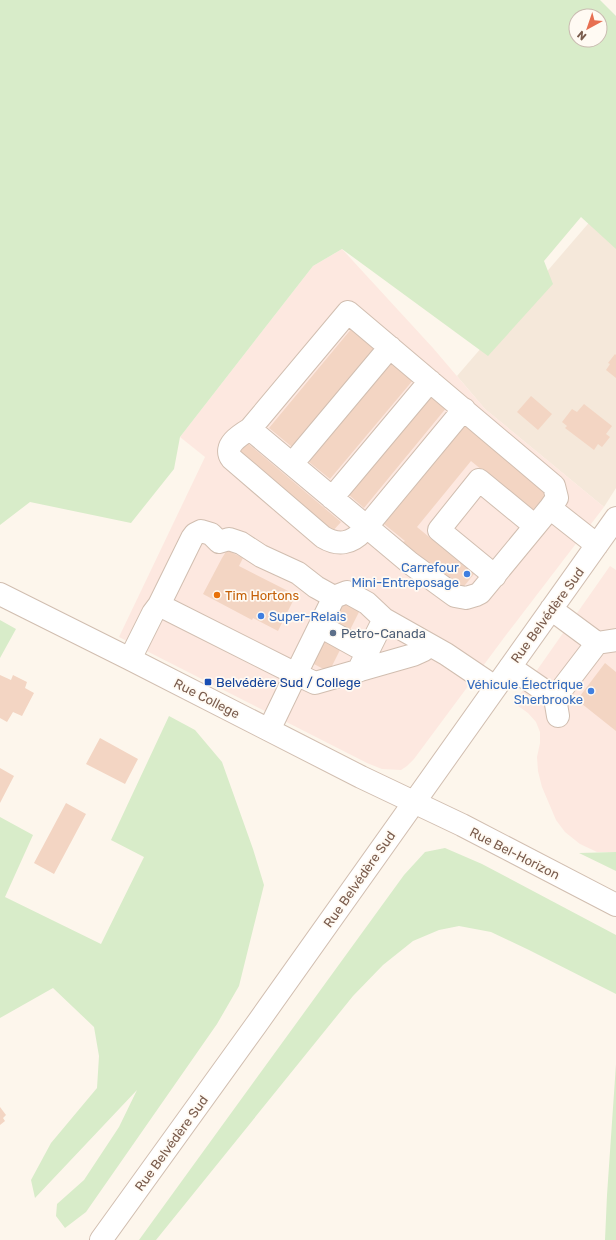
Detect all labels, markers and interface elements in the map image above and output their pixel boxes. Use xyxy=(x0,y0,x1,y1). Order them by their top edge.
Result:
north arrow xyxy=(568,8,608,48)
text: N xyxy=(575,28,589,43)
place label: Carrefour Mini-Entreposage xyxy=(351,560,459,591)
street label: Rue Belvédère Sud xyxy=(508,565,587,666)
marker: Carrefour Mini-Entreposage xyxy=(462,569,472,579)
place label: Tim Hortons xyxy=(225,588,299,603)
marker: Tim Hortons xyxy=(212,590,222,600)
place label: Super-Relais xyxy=(269,609,347,624)
marker: Super-Relais xyxy=(256,611,266,621)
place label: Petro-Canada xyxy=(341,626,426,641)
marker: Petro-Canada xyxy=(328,628,338,638)
place label: Belvédère Sud / College xyxy=(216,675,361,691)
street label: Rue College xyxy=(171,676,242,722)
marker: Belvédère Sud / College xyxy=(203,677,213,687)
place label: Véhicule Électrique Sherbrooke xyxy=(467,677,583,707)
marker: Véhicule Électrique Sherbrooke xyxy=(586,686,596,696)
street label: Rue Bel-Horizon xyxy=(467,824,562,883)
street label: Rue Belvédère Sud xyxy=(321,828,398,930)
street label: Rue Belvédère Sud xyxy=(132,1093,211,1194)

